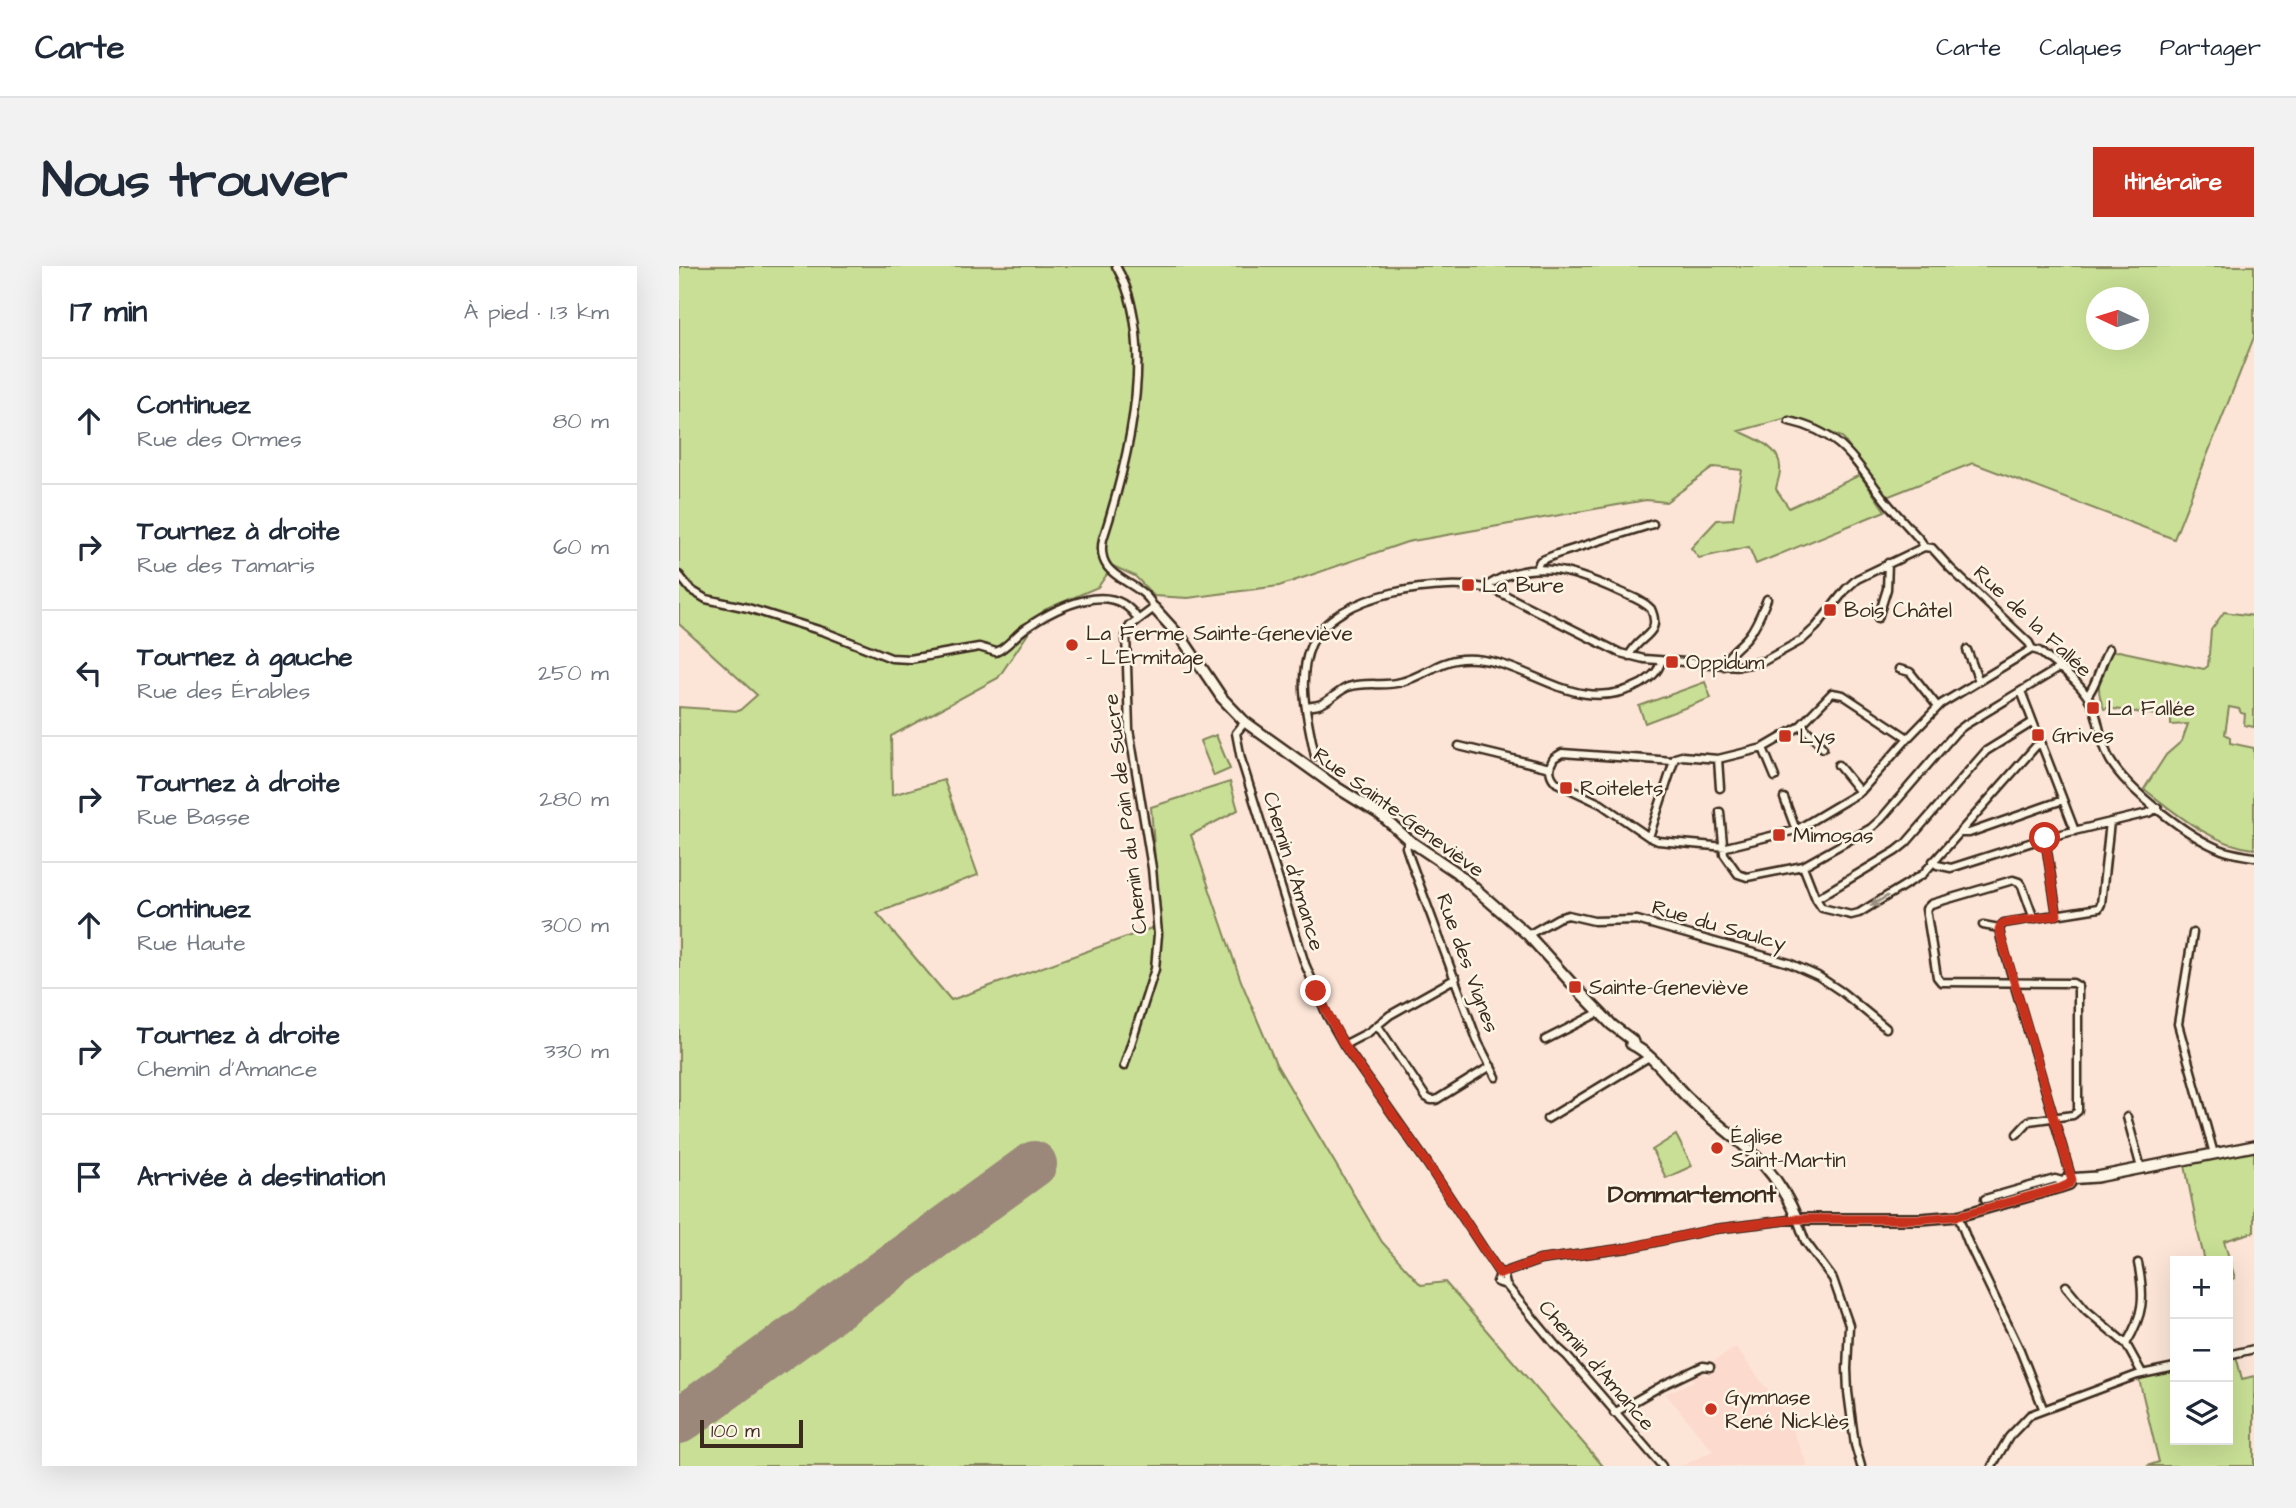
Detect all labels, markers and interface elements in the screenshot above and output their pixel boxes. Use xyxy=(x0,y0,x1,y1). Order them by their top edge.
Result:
text: Carte xyxy=(35,25,125,71)
text: Carte xyxy=(1936,31,2001,65)
text: Calques xyxy=(2039,31,2122,65)
text: Partager xyxy=(2160,31,2261,65)
button: Itinéraire xyxy=(2093,147,2254,217)
text: Nous trouver xyxy=(42,148,348,216)
north arrow xyxy=(2086,287,2149,350)
text: 17 min xyxy=(70,291,147,333)
text: À pied · 1.3 km xyxy=(464,296,609,328)
text: Continuez xyxy=(137,387,251,423)
icon: ahead xyxy=(70,402,108,440)
text: 80 m xyxy=(552,405,609,437)
text: Rue des Ormes xyxy=(137,423,302,455)
text: Tournez à droite xyxy=(137,513,340,549)
icon: right xyxy=(70,528,108,566)
text: 60 m xyxy=(553,531,609,563)
text: Rue des Tamaris xyxy=(137,549,315,581)
street label: Rue de la Fallée xyxy=(1967,559,2098,684)
place label: La Bure xyxy=(1482,571,1564,600)
marker: La Bure xyxy=(1460,577,1476,593)
place label: Bois Châtel xyxy=(1844,596,1952,625)
marker: Bois Châtel xyxy=(1822,602,1838,618)
place label: La Ferme Sainte-Geneviève - L'Ermitage xyxy=(1086,619,1353,674)
marker: La Ferme Sainte-Geneviève - L'Ermitage xyxy=(1064,637,1080,653)
text: Tournez à gauche xyxy=(137,639,353,675)
place label: Oppidum xyxy=(1686,648,1765,678)
icon: left xyxy=(70,654,108,692)
marker: Oppidum xyxy=(1664,654,1680,670)
text: 250 m xyxy=(538,657,609,689)
text: Rue des Érables xyxy=(137,675,310,707)
street label: Chemin du Pain de Sucre xyxy=(1096,692,1155,936)
place label: La Fallée xyxy=(2107,694,2195,723)
marker: La Fallée xyxy=(2085,700,2101,716)
place label: Grives xyxy=(2052,721,2114,750)
place label: Lys xyxy=(1799,722,1836,753)
marker: Grives xyxy=(2030,727,2046,743)
marker: Lys xyxy=(1777,728,1793,744)
street label: Rue Sainte-Geneviève xyxy=(1307,740,1490,884)
text: Tournez à droite xyxy=(137,765,340,801)
place label: Roitelets xyxy=(1580,774,1664,803)
icon: right xyxy=(70,780,108,818)
marker: Roitelets xyxy=(1558,780,1574,796)
text: 280 m xyxy=(539,783,609,815)
street label: Chemin d'Amance xyxy=(1256,788,1331,954)
text: Rue Basse xyxy=(137,801,250,833)
place label: Mimosas xyxy=(1793,821,1873,850)
route start xyxy=(2029,822,2060,853)
marker: Mimosas xyxy=(1771,827,1787,843)
street label: Rue des Vignes xyxy=(1427,890,1506,1037)
text: Continuez xyxy=(137,891,251,927)
street label: Rue du Saulcy xyxy=(1648,892,1790,961)
one-way arrow xyxy=(1870,895,1889,908)
icon: ahead xyxy=(70,906,108,944)
text: 300 m xyxy=(541,909,609,941)
text: Rue Haute xyxy=(137,927,246,959)
place label: Sainte-Geneviève xyxy=(1589,973,1749,1002)
route end xyxy=(1300,975,1331,1006)
marker: Sainte-Geneviève xyxy=(1567,979,1583,995)
text: Tournez à droite xyxy=(137,1017,340,1053)
icon: right xyxy=(70,1032,108,1070)
text: 330 m xyxy=(544,1035,609,1067)
text: Chemin d'Amance xyxy=(137,1053,318,1085)
place label: Église Saint-Martin xyxy=(1731,1122,1846,1175)
marker: Église Saint-Martin xyxy=(1709,1140,1725,1156)
icon: arrive xyxy=(70,1158,108,1196)
text: Arrivée à destination xyxy=(137,1159,385,1195)
district label: Dommartemont xyxy=(1608,1178,1777,1212)
map controls xyxy=(2170,1256,2233,1445)
button: + xyxy=(2170,1256,2233,1319)
street label: Chemin d'Amance xyxy=(1532,1294,1662,1437)
button: − xyxy=(2170,1319,2233,1382)
button: layers xyxy=(2170,1382,2233,1445)
place label: Gymnase René Nicklès xyxy=(1725,1383,1849,1436)
marker: Gymnase René Nicklès xyxy=(1703,1401,1719,1417)
scale bar xyxy=(700,1417,803,1449)
text: 100 m xyxy=(711,1418,760,1445)

